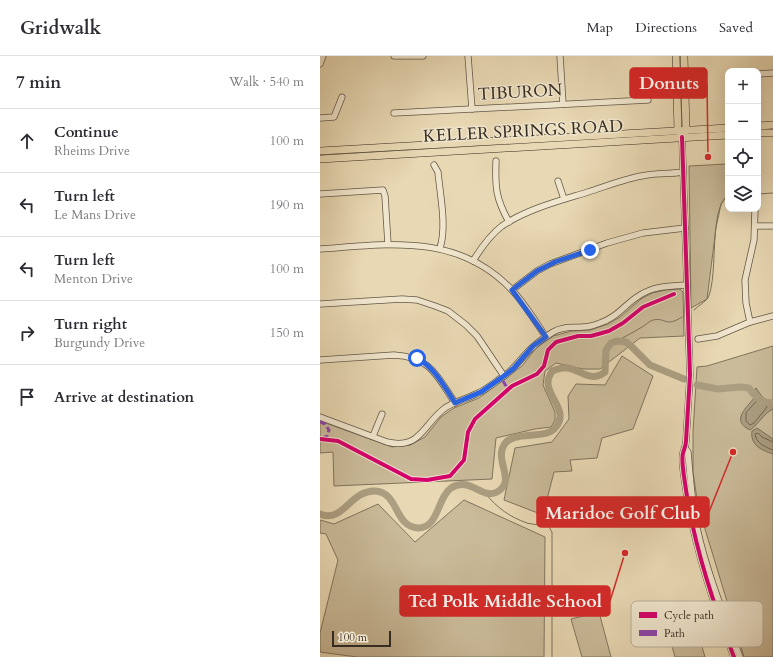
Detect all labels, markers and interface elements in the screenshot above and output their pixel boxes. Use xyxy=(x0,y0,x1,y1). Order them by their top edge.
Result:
text: Gridwalk xyxy=(20,15,101,41)
text: Map xyxy=(587,18,613,37)
text: Directions xyxy=(635,18,697,37)
text: Saved xyxy=(719,18,753,37)
callout: Donuts xyxy=(630,68,707,98)
map controls xyxy=(725,68,761,212)
button: + xyxy=(725,68,761,104)
text: 7 min xyxy=(16,71,61,94)
text: Donuts xyxy=(639,71,699,96)
text: Walk · 540 m xyxy=(229,73,304,91)
street label: TIBURON xyxy=(477,78,563,106)
button: − xyxy=(725,104,761,140)
street label: KELLER SPRINGS ROAD xyxy=(422,114,624,148)
text: Continue xyxy=(54,122,119,142)
icon: ahead xyxy=(16,130,38,152)
text: 100 m xyxy=(270,132,304,150)
button: locate xyxy=(725,140,761,176)
text: Rheims Drive xyxy=(54,142,130,160)
button: layers xyxy=(725,176,761,212)
text: Turn left xyxy=(54,186,115,206)
icon: left xyxy=(16,194,38,216)
text: 190 m xyxy=(270,196,304,214)
text: Le Mans Drive xyxy=(54,206,136,224)
route end xyxy=(581,241,599,259)
text: Turn left xyxy=(54,250,115,270)
icon: left xyxy=(16,258,38,280)
text: 100 m xyxy=(270,260,304,278)
text: Menton Drive xyxy=(54,270,133,288)
text: Turn right xyxy=(54,314,127,334)
icon: right xyxy=(16,322,38,344)
text: 150 m xyxy=(270,324,304,342)
text: Burgundy Drive xyxy=(54,334,145,352)
route start xyxy=(408,349,426,367)
icon: arrive xyxy=(16,386,38,408)
text: Arrive at destination xyxy=(54,387,194,407)
callout: Maridoe Golf Club xyxy=(537,497,709,527)
text: Maridoe Golf Club xyxy=(545,501,701,526)
callout: Ted Polk Middle School xyxy=(400,586,610,616)
text: Ted Polk Middle School xyxy=(408,589,602,614)
legend xyxy=(631,601,763,647)
text: Cycle path xyxy=(664,608,714,623)
text: Path xyxy=(664,626,685,641)
scale bar xyxy=(332,629,391,648)
text: 100 m xyxy=(338,630,367,645)

